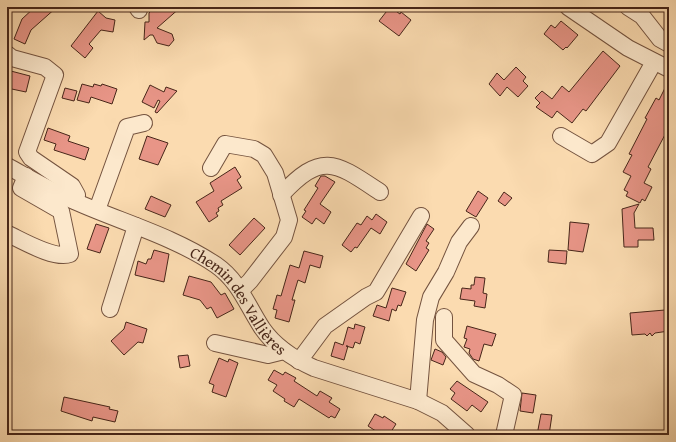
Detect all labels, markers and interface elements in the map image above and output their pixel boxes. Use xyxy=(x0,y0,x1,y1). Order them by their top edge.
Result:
street label: Chemin des Vallières xyxy=(186,240,292,361)

